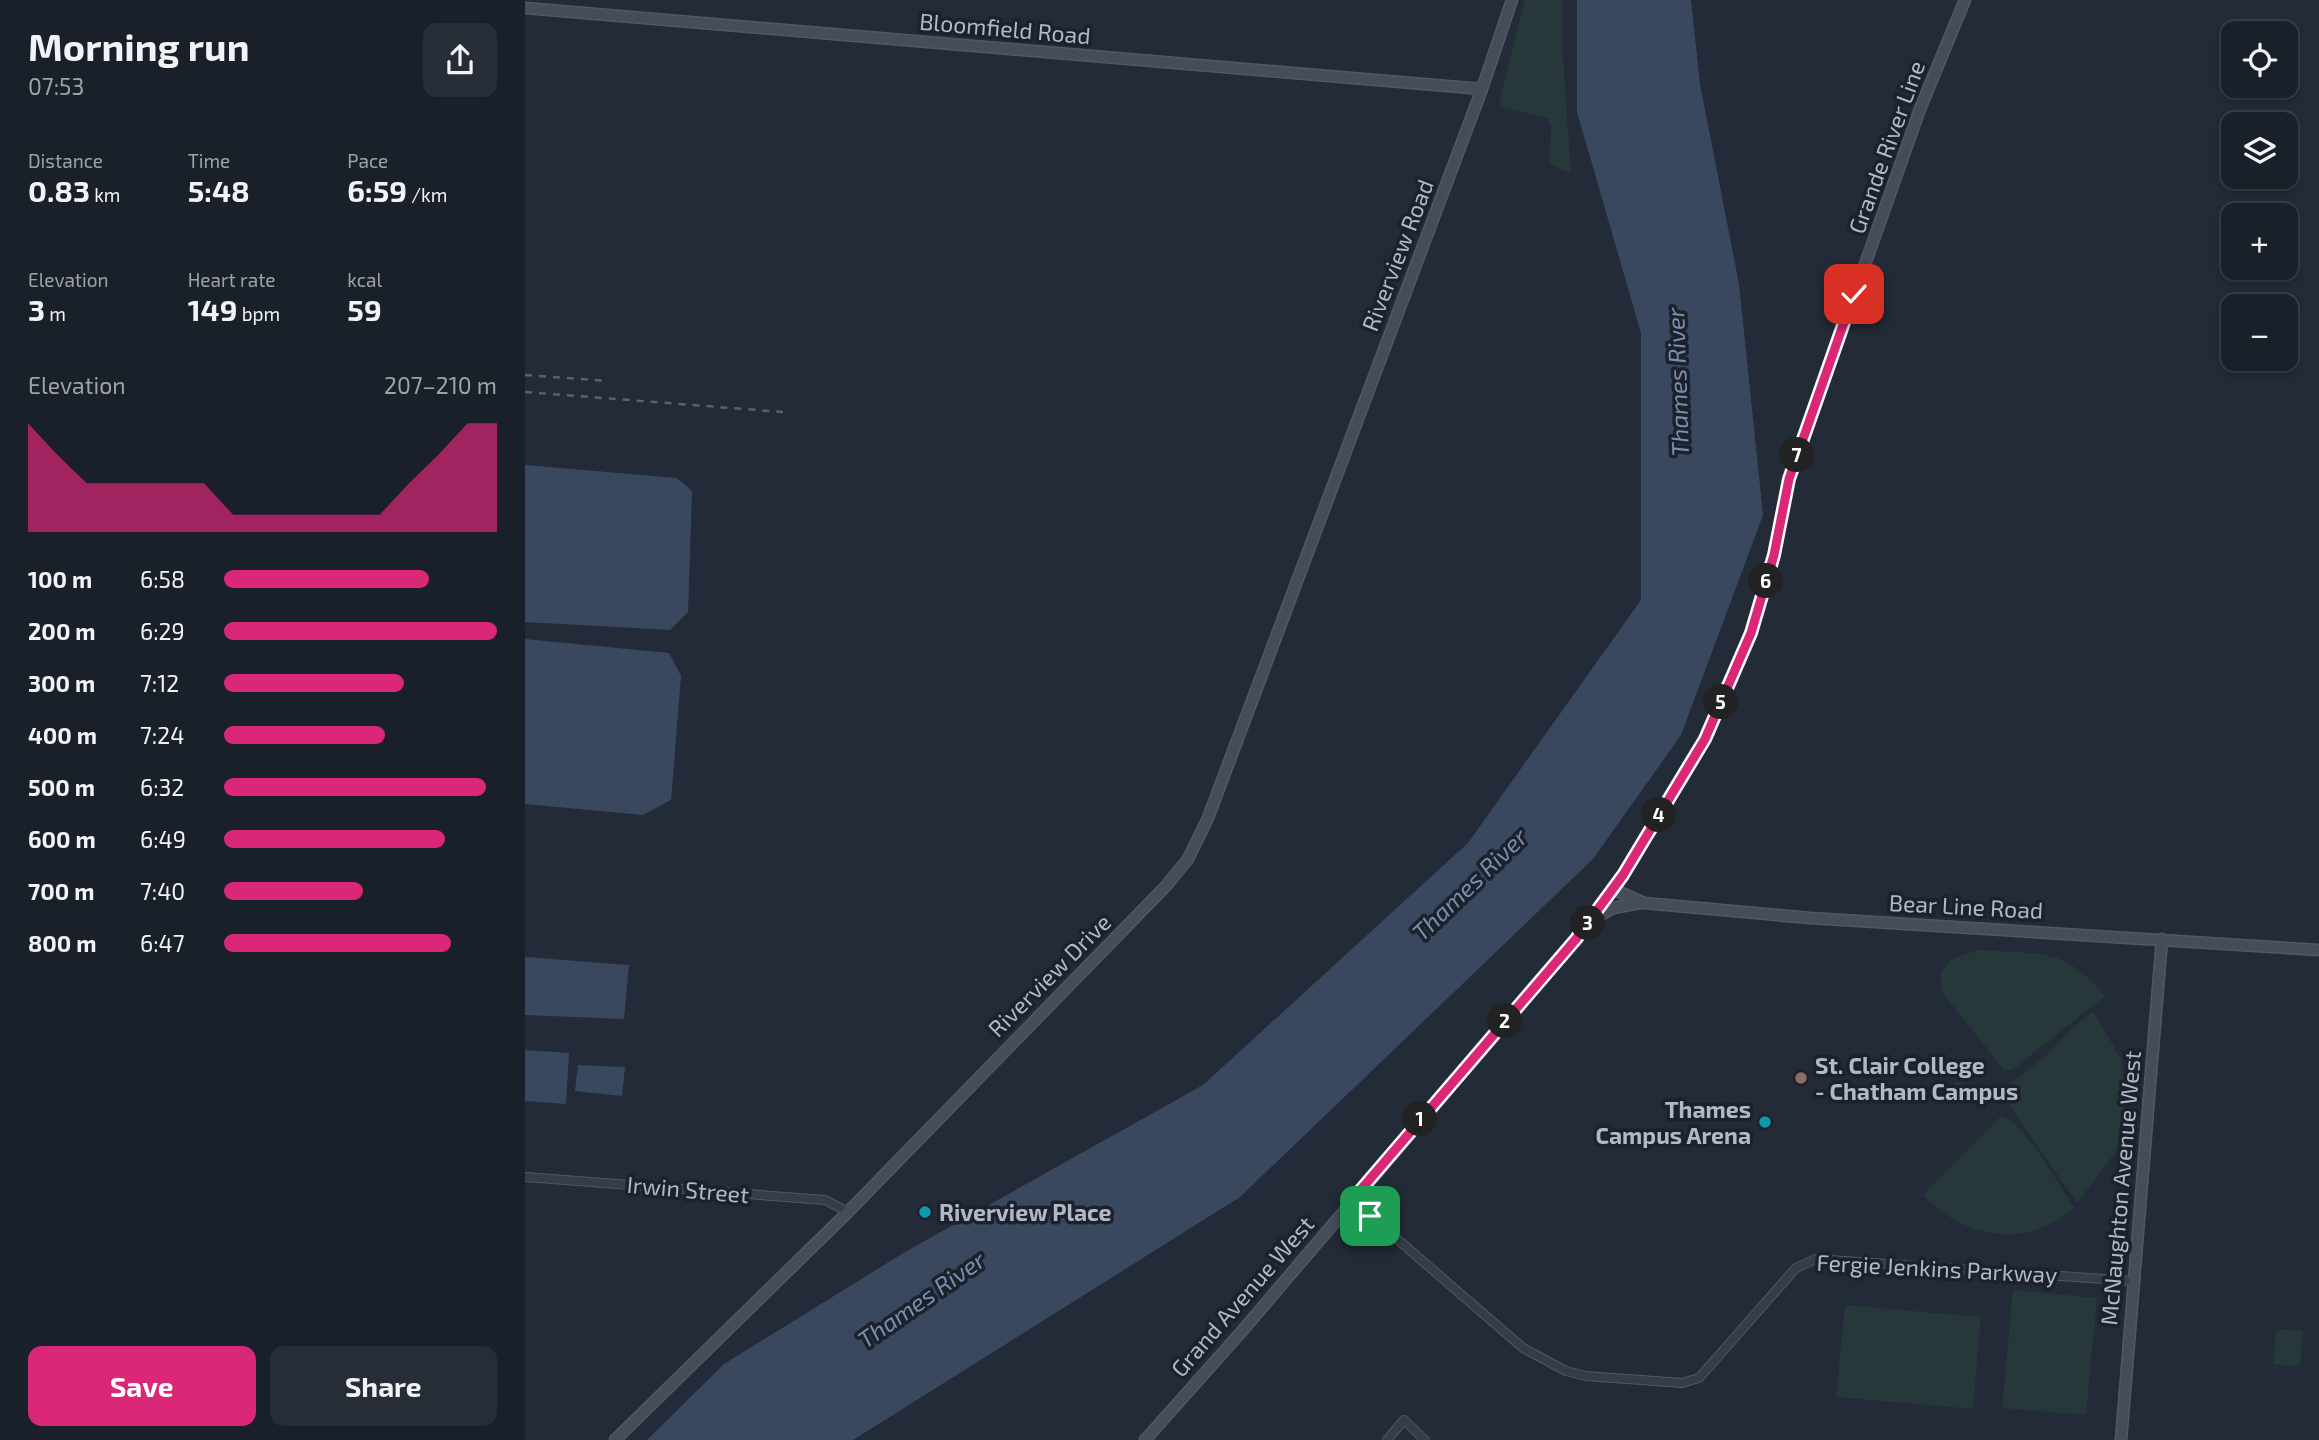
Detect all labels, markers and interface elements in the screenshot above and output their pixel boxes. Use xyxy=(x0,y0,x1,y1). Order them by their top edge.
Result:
street label: Bloomfield Road xyxy=(918,7,1092,49)
map controls xyxy=(2221,21,2298,371)
button: locate xyxy=(2221,21,2298,98)
text: Morning run xyxy=(28,23,249,69)
button: share xyxy=(423,23,497,97)
street label: Grande River Line xyxy=(1842,57,1930,237)
text: 07:53 xyxy=(28,72,84,100)
button: layers xyxy=(2221,112,2298,189)
text: Distance xyxy=(28,149,103,172)
text: Time xyxy=(188,149,230,172)
text: Pace xyxy=(347,149,388,172)
text: 0.83 xyxy=(28,172,90,208)
text: 5:48 xyxy=(188,172,250,208)
text: 6:59 xyxy=(347,172,407,208)
street label: Riverview Road xyxy=(1355,175,1439,335)
text: km xyxy=(90,183,121,206)
text: /km xyxy=(407,183,447,206)
button: + xyxy=(2221,203,2298,280)
pin xyxy=(1824,264,1884,324)
text: Elevation xyxy=(28,268,109,291)
text: Heart rate xyxy=(188,268,276,291)
text: kcal xyxy=(347,268,382,291)
icon: check xyxy=(1835,275,1873,313)
text: 3 xyxy=(28,291,45,327)
text: 149 xyxy=(188,291,237,327)
text: 59 xyxy=(347,291,382,327)
button: − xyxy=(2221,294,2298,371)
text: m xyxy=(45,302,66,325)
text: bpm xyxy=(237,302,280,325)
water label: Thames River xyxy=(1660,307,1694,457)
text: Elevation xyxy=(28,371,126,399)
text: 207–210 m xyxy=(384,371,497,399)
pin: 7 xyxy=(1779,438,1815,472)
text: 7 xyxy=(1791,443,1802,466)
pin: 6 xyxy=(1749,564,1783,598)
text: 100 m xyxy=(28,565,92,593)
text: 6:58 xyxy=(140,565,185,593)
text: 6 xyxy=(1760,569,1771,592)
text: 200 m xyxy=(28,617,96,645)
text: 6:29 xyxy=(140,617,185,645)
text: 300 m xyxy=(28,669,95,697)
text: 7:12 xyxy=(140,669,179,697)
pin: 5 xyxy=(1703,684,1739,720)
text: 5 xyxy=(1715,690,1726,713)
text: 400 m xyxy=(28,721,97,749)
text: 7:24 xyxy=(140,721,184,749)
text: 500 m xyxy=(28,773,95,801)
text: 6:32 xyxy=(140,773,184,801)
pin: 4 xyxy=(1641,798,1677,832)
text: 4 xyxy=(1652,803,1665,826)
water label: Thames River xyxy=(1405,822,1533,946)
text: 600 m xyxy=(28,825,96,853)
text: 6:49 xyxy=(140,825,186,853)
text: 700 m xyxy=(28,877,94,905)
text: 7:40 xyxy=(140,877,185,905)
street label: Bear Line Road xyxy=(1888,888,2044,924)
pin: 3 xyxy=(1571,906,1605,940)
street label: Riverview Drive xyxy=(982,908,1116,1042)
text: 3 xyxy=(1582,911,1593,934)
text: 800 m xyxy=(28,929,97,957)
text: 6:47 xyxy=(140,929,185,957)
pin: 2 xyxy=(1487,1004,1523,1038)
text: 2 xyxy=(1499,1009,1510,1032)
street label: McNaughton Avenue West xyxy=(2094,1049,2146,1326)
place label: St. Clair College - Chatham Campus xyxy=(1815,1051,2018,1105)
marker: St. Clair College - Chatham Campus xyxy=(1793,1070,1809,1086)
place label: Thames Campus Arena xyxy=(1595,1095,1751,1149)
pin: 1 xyxy=(1403,1102,1437,1136)
text: 1 xyxy=(1415,1107,1424,1130)
marker: Thames Campus Arena xyxy=(1757,1114,1773,1130)
street label: Irwin Street xyxy=(626,1170,750,1208)
pin xyxy=(1340,1186,1400,1246)
icon: arrive xyxy=(1351,1197,1389,1235)
place label: Riverview Place xyxy=(939,1198,1112,1226)
marker: Riverview Place xyxy=(917,1204,933,1220)
street label: Grand Avenue West xyxy=(1165,1210,1319,1382)
water label: Thames River xyxy=(852,1244,991,1353)
street label: Fergie Jenkins Parkway xyxy=(1816,1248,2058,1288)
button: Save xyxy=(28,1346,256,1426)
button: Share xyxy=(270,1346,497,1426)

